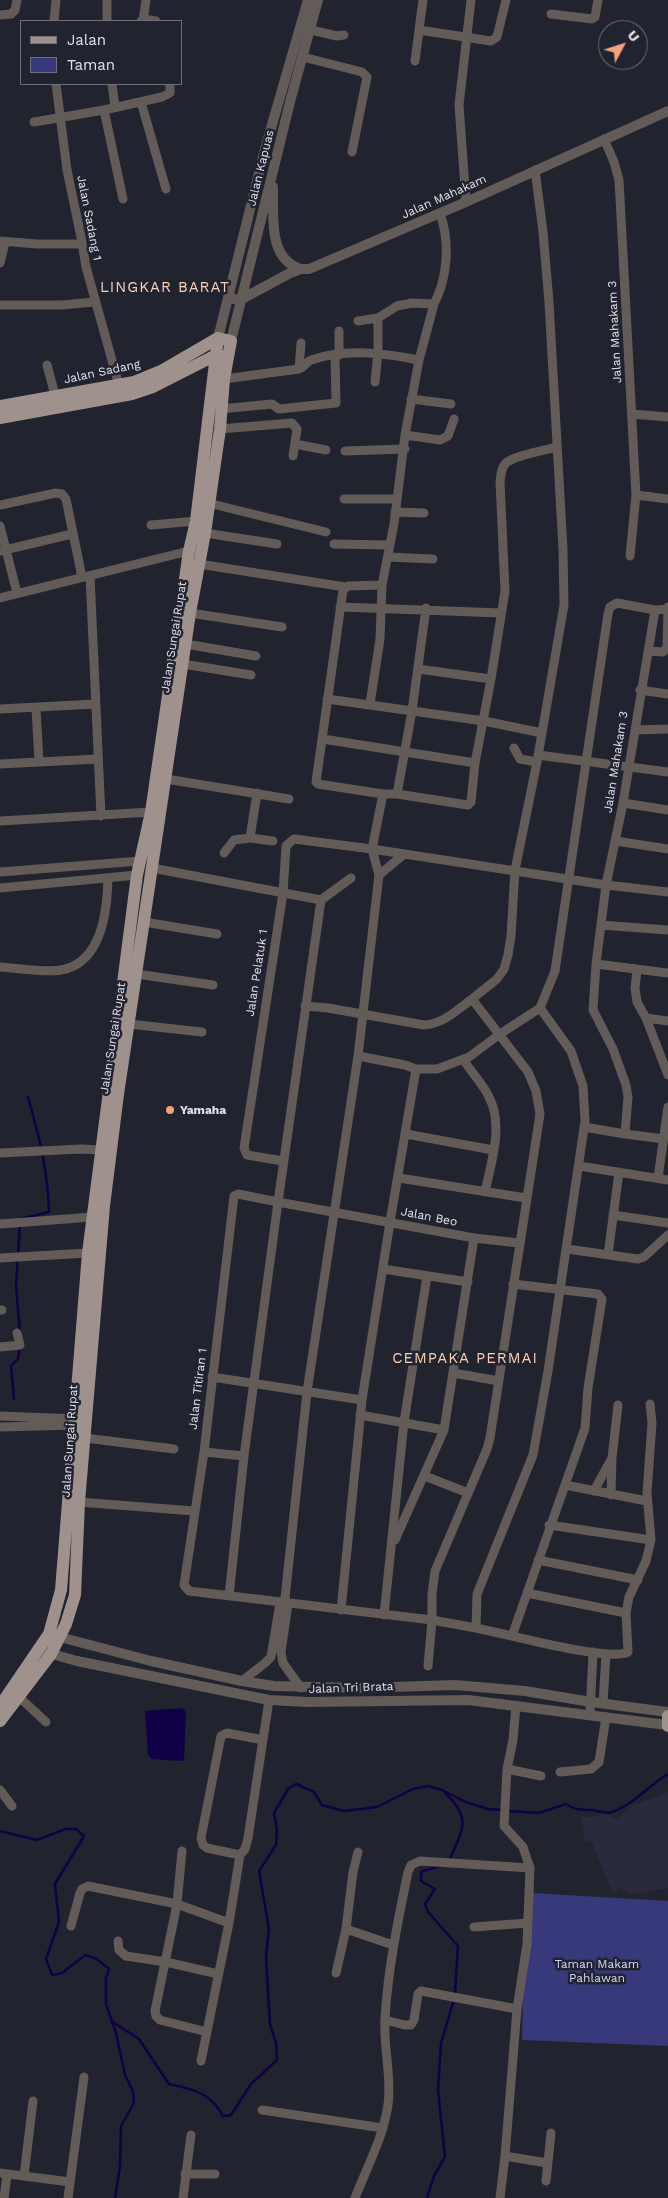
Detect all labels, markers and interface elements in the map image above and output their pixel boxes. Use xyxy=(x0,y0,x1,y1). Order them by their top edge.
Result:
legend xyxy=(20,20,182,85)
north arrow xyxy=(598,20,648,70)
text: U xyxy=(624,27,643,45)
text: Jalan xyxy=(67,31,106,49)
text: Taman xyxy=(67,56,115,74)
street label: Jalan Kapuas xyxy=(245,128,277,208)
street label: Jalan Mahakam xyxy=(399,172,489,222)
street label: Jalan Sadang 1 xyxy=(74,174,104,262)
district label: LINGKAR BARAT xyxy=(98,279,232,297)
street label: Jalan Mahakam 3 xyxy=(605,280,625,384)
street label: Jalan Sadang xyxy=(62,357,142,387)
street label: Jalan Sungai Rupat xyxy=(158,580,190,694)
street label: Jalan Mahakam 3 xyxy=(601,710,631,814)
street label: Jalan Pelatuk 1 xyxy=(243,929,271,1017)
street label: Jalan Sungai Rupat xyxy=(97,981,129,1095)
place label: Yamaha xyxy=(180,1103,226,1117)
marker: Yamaha xyxy=(164,1104,176,1116)
street label: Jalan Beo xyxy=(399,1204,459,1230)
street label: Jalan Titiran 1 xyxy=(186,1348,210,1430)
district label: CEMPAKA PERMAI xyxy=(390,1350,540,1368)
street label: Jalan Sungai Rupat xyxy=(59,1384,81,1498)
street label: Jalan Tri Brata xyxy=(308,1679,394,1697)
park label: Taman Makam Pahlawan xyxy=(555,1957,639,1985)

